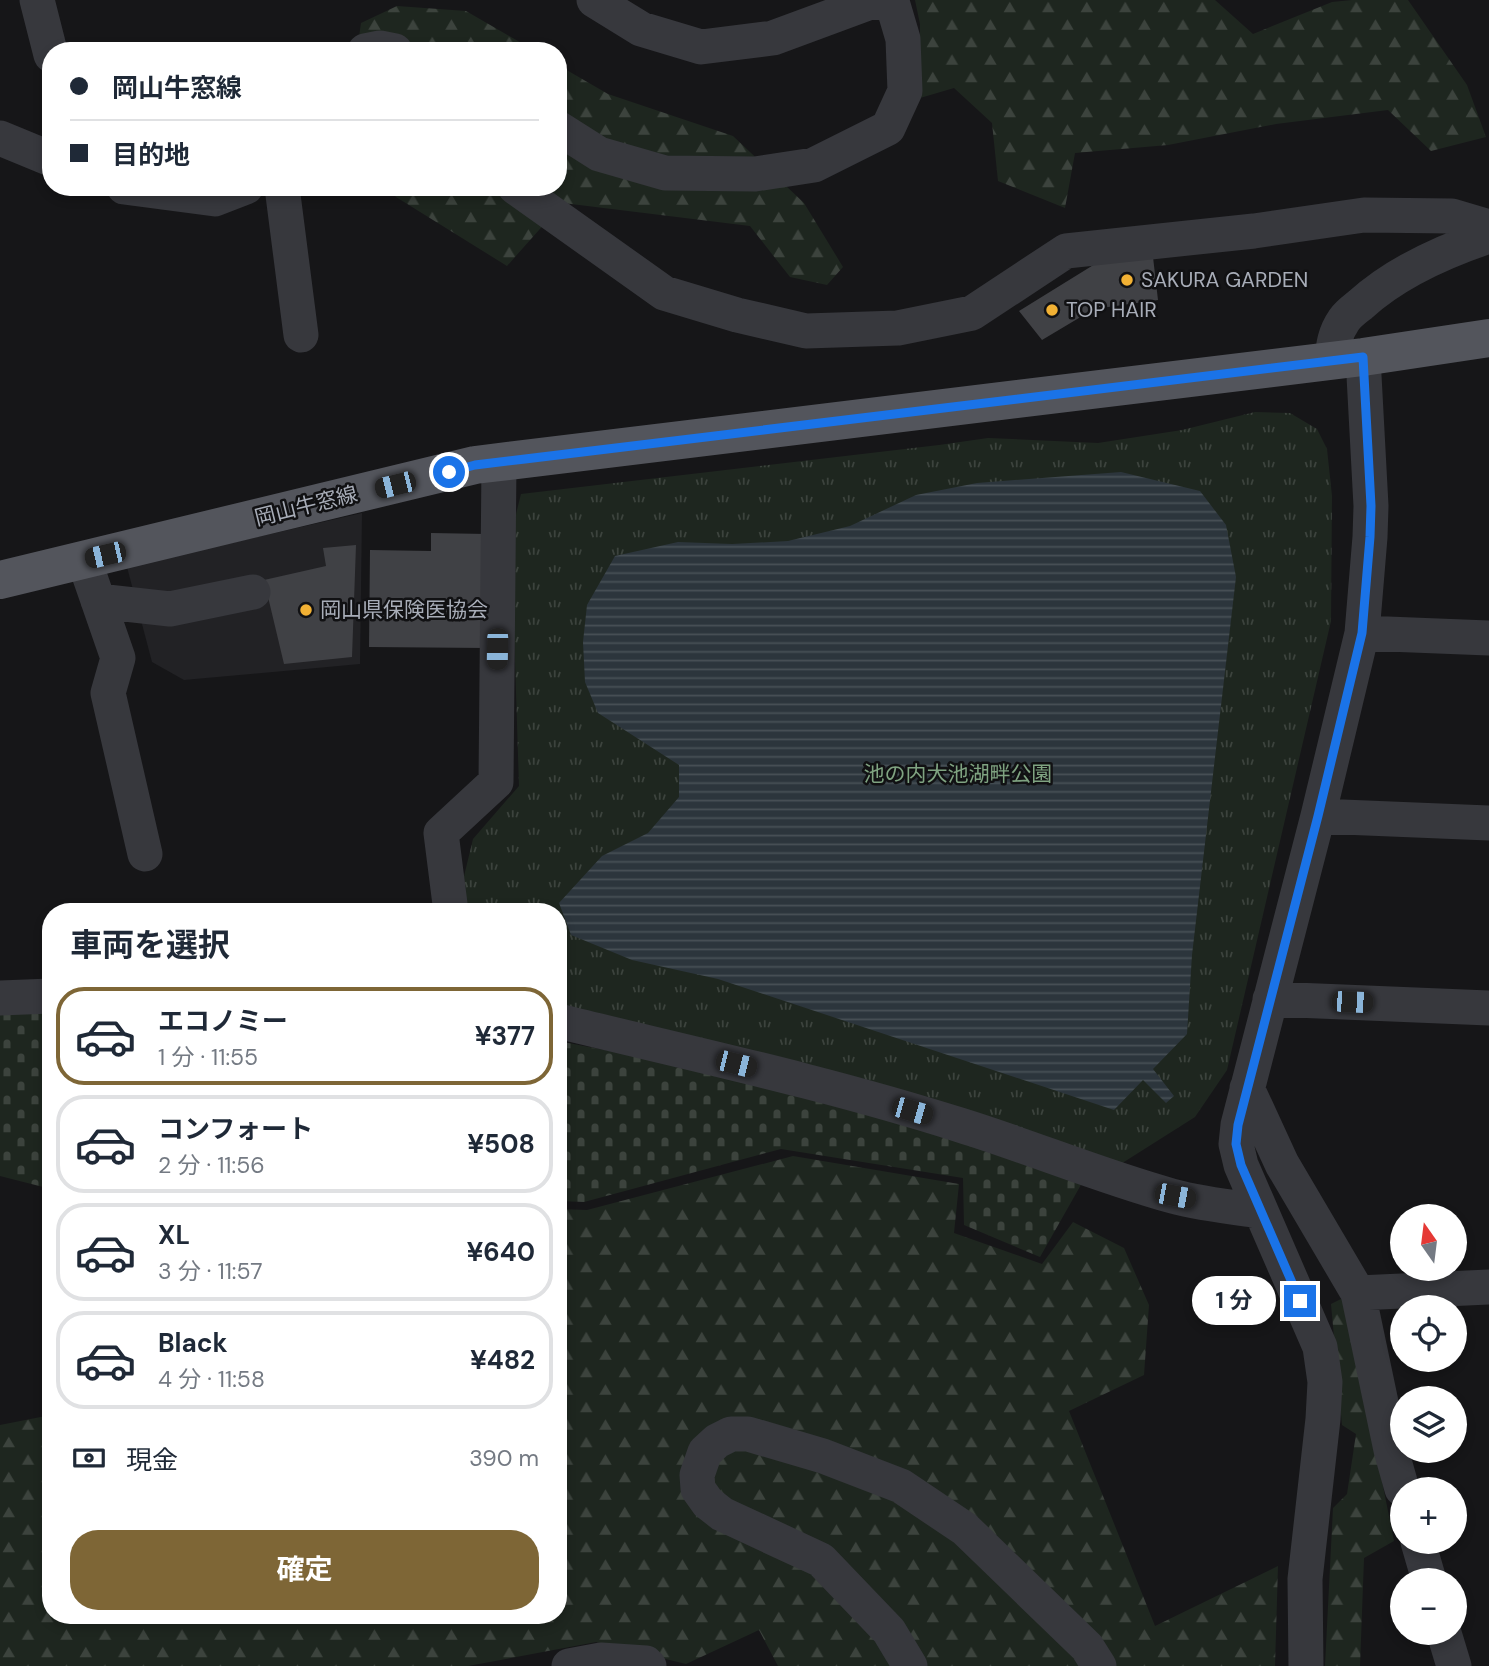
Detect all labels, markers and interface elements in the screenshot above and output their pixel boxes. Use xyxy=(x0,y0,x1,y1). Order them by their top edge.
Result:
text: 岡山牛窓線 xyxy=(112,71,242,105)
text: 目的地 xyxy=(112,138,190,172)
place label: SAKURA GARDEN xyxy=(1141,266,1308,294)
marker: SAKURA GARDEN xyxy=(1119,272,1135,288)
place label: TOP HAIR xyxy=(1066,296,1157,324)
marker: TOP HAIR xyxy=(1044,302,1060,318)
route start xyxy=(433,456,465,488)
car xyxy=(373,470,418,500)
street label: 岡山牛窓線 xyxy=(252,480,360,532)
car xyxy=(83,540,128,570)
place label: 岡山県保険医協会 xyxy=(320,596,488,624)
marker: 岡山県保険医協会 xyxy=(298,602,314,618)
car xyxy=(487,628,508,670)
park label: 池の内大池湖畔公園 xyxy=(864,760,1053,788)
text: 車両を選択 xyxy=(70,924,230,966)
car xyxy=(1331,991,1374,1013)
text: エコノミー xyxy=(158,1004,288,1038)
icon: car xyxy=(74,1005,137,1068)
text: ¥377 xyxy=(475,1019,535,1053)
text: 1 分 · 11:55 xyxy=(158,1042,258,1072)
car xyxy=(714,1049,759,1079)
car xyxy=(889,1095,936,1127)
text: コンフォート xyxy=(158,1112,313,1146)
icon: car xyxy=(74,1113,137,1176)
text: ¥508 xyxy=(467,1127,535,1161)
text: 2 分 · 11:56 xyxy=(158,1150,265,1180)
car xyxy=(1153,1182,1198,1210)
north arrow xyxy=(1390,1204,1466,1281)
map controls xyxy=(1390,1204,1467,1645)
text: XL xyxy=(158,1218,190,1252)
icon: car xyxy=(74,1221,137,1284)
text: ¥640 xyxy=(466,1235,535,1269)
text: 3 分 · 11:57 xyxy=(158,1256,262,1286)
callout: 1 分 xyxy=(1192,1276,1276,1326)
text: 1 分 xyxy=(1216,1285,1252,1315)
route end xyxy=(1284,1285,1316,1317)
button: locate xyxy=(1390,1295,1467,1372)
text: Black xyxy=(158,1326,228,1360)
icon: car xyxy=(74,1329,137,1392)
text: ¥482 xyxy=(470,1343,535,1377)
text: 4 分 · 11:58 xyxy=(158,1364,265,1394)
button: layers xyxy=(1390,1386,1467,1463)
icon: cash xyxy=(70,1439,108,1477)
text: 現金 xyxy=(126,1443,178,1477)
text: 390 m xyxy=(469,1443,539,1473)
button: + xyxy=(1390,1477,1467,1554)
button: 確定 xyxy=(70,1530,539,1610)
button: − xyxy=(1390,1568,1467,1645)

